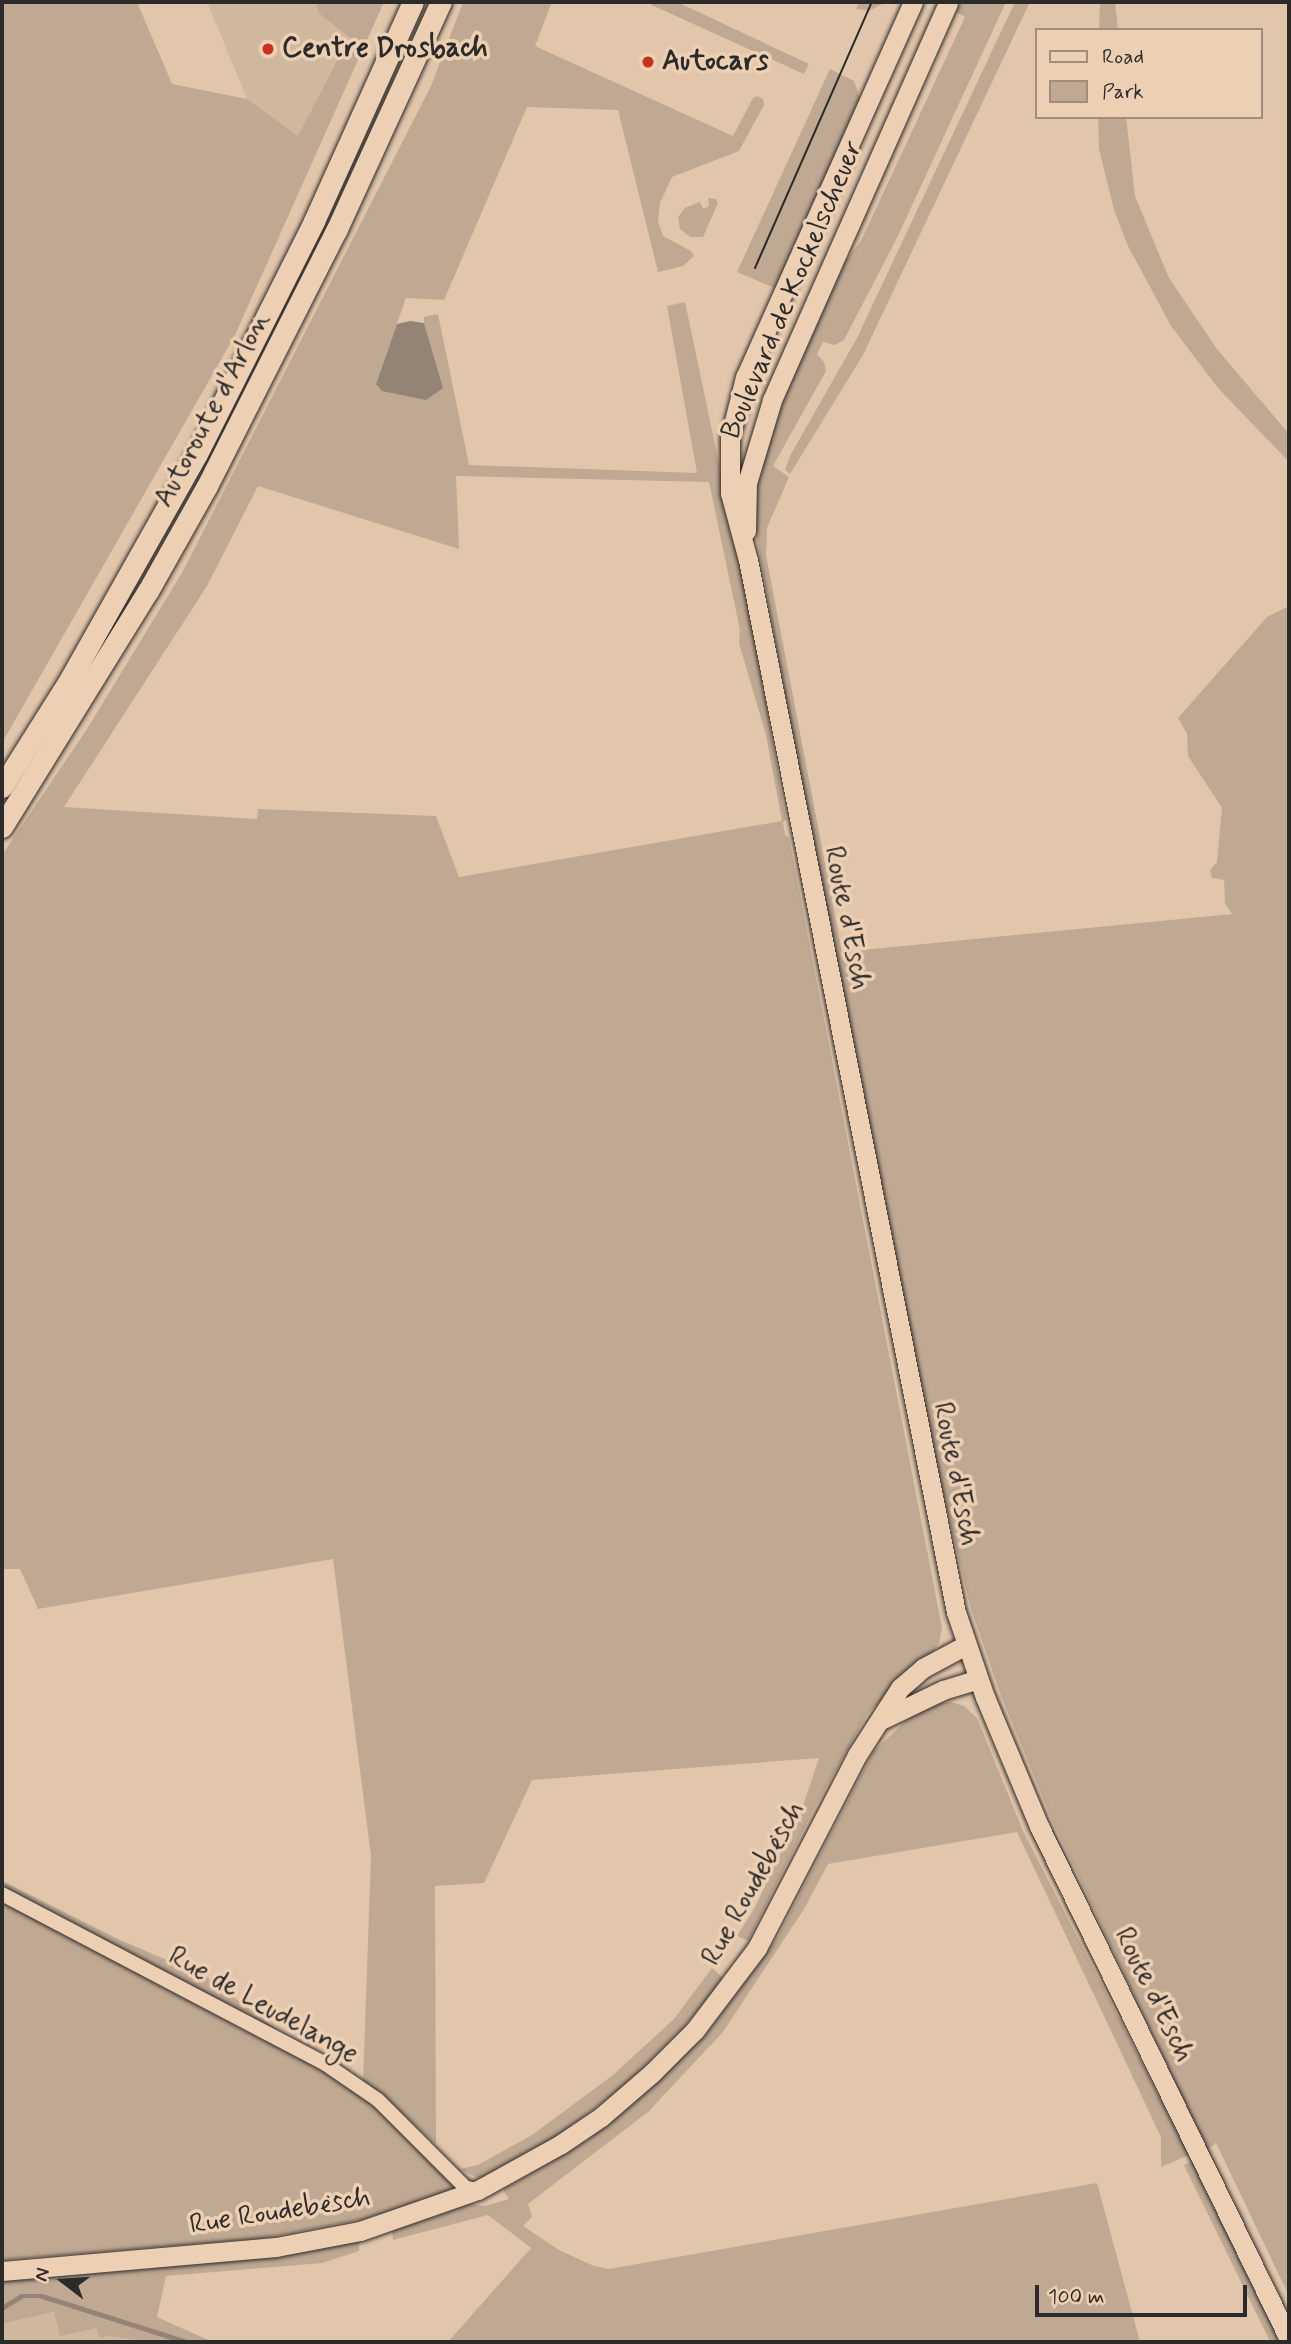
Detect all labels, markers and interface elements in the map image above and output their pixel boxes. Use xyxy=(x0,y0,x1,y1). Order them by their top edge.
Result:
legend xyxy=(1036,28,1263,119)
place label: Centre Drosbach xyxy=(282,32,489,66)
marker: Centre Drosbach xyxy=(260,41,276,57)
text: Road xyxy=(1102,43,1144,71)
place label: Autocars xyxy=(662,45,768,79)
marker: Autocars xyxy=(640,54,656,70)
text: Park xyxy=(1102,78,1144,106)
street label: Boulevard de Kockelscheuer xyxy=(715,136,871,444)
street label: Autoroute d'Arlon xyxy=(148,307,278,513)
street label: Route d'Esch xyxy=(816,844,876,992)
street label: Route d'Esch xyxy=(925,1400,985,1548)
street label: Rue Roudebësch xyxy=(695,1797,813,1971)
street label: Route d'Esch xyxy=(1106,1923,1200,2067)
street label: Rue de Leudelange xyxy=(163,1940,363,2072)
street label: Rue Roudebësch xyxy=(188,2181,372,2243)
north arrow xyxy=(28,2246,98,2316)
text: N xyxy=(29,2265,56,2284)
scale bar xyxy=(1039,2270,1251,2314)
text: 100 m xyxy=(1048,2283,1104,2311)

